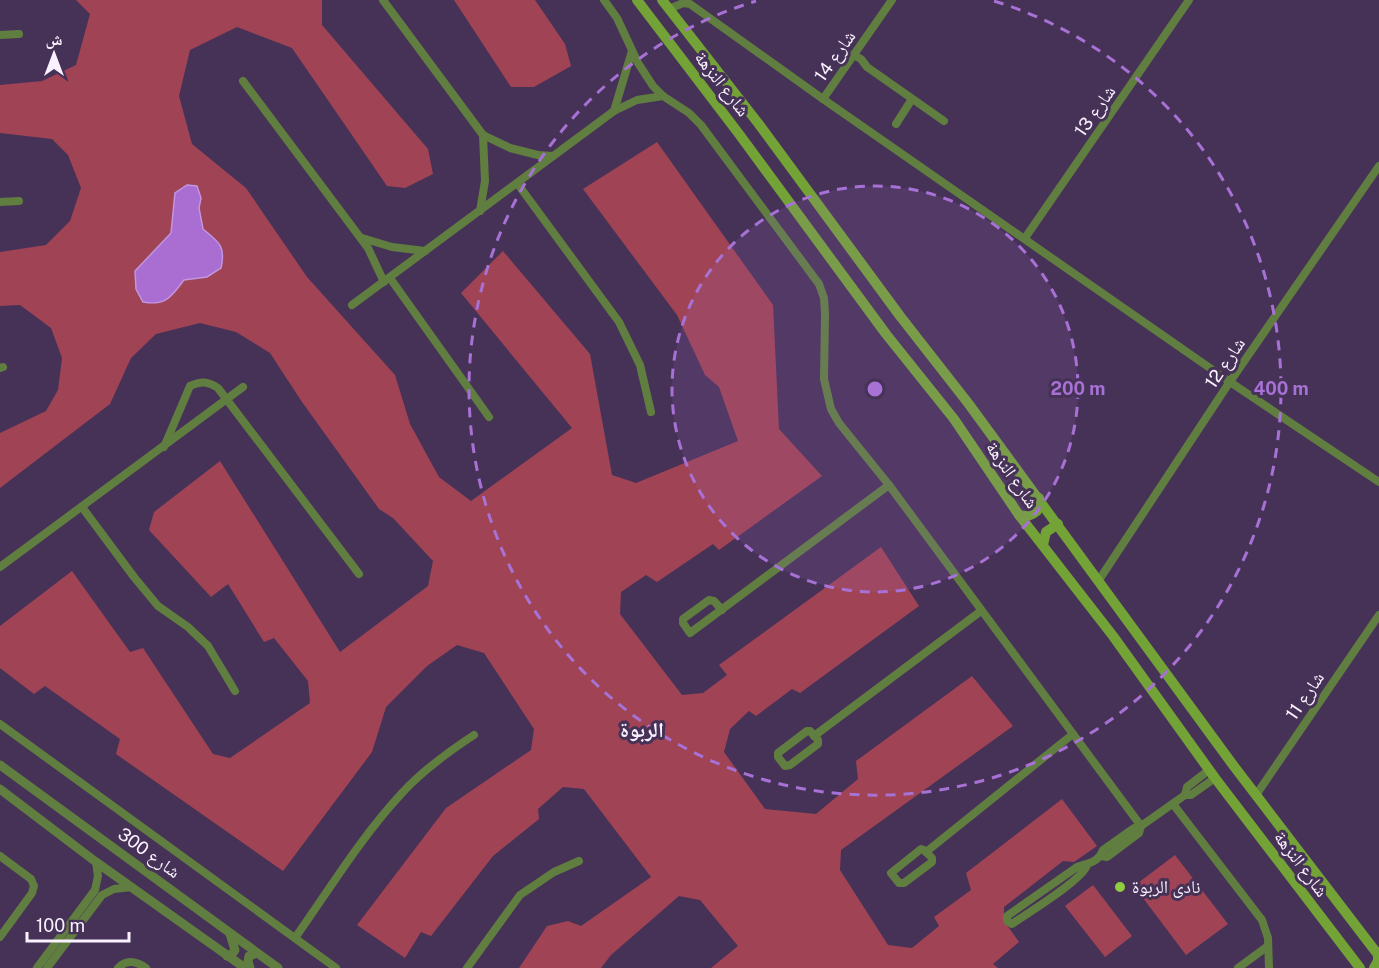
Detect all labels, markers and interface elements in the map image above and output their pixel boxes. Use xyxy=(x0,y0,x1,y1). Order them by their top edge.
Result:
north arrow xyxy=(24,24,84,84)
street label: شارع 14 xyxy=(810,26,860,86)
text: ش xyxy=(46,30,63,49)
street label: شارع النزهة xyxy=(690,47,754,121)
street label: شارع 13 xyxy=(1070,81,1120,141)
street label: شارع 12 xyxy=(1200,333,1250,393)
text: 200 m xyxy=(1051,378,1105,399)
text: 400 m xyxy=(1253,378,1309,399)
centre of rings xyxy=(865,379,885,399)
street label: شارع النزهة xyxy=(981,437,1043,513)
street label: شارع 11 xyxy=(1281,668,1329,724)
district label: الربوة xyxy=(620,717,664,742)
street label: شارع 300 xyxy=(114,823,184,883)
street label: شارع النزهة xyxy=(1269,827,1333,901)
place label: نادى الربوة xyxy=(1132,876,1201,898)
marker: نادى الربوة xyxy=(1113,880,1127,894)
scale bar xyxy=(27,905,129,943)
text: 100 m xyxy=(36,915,85,936)

